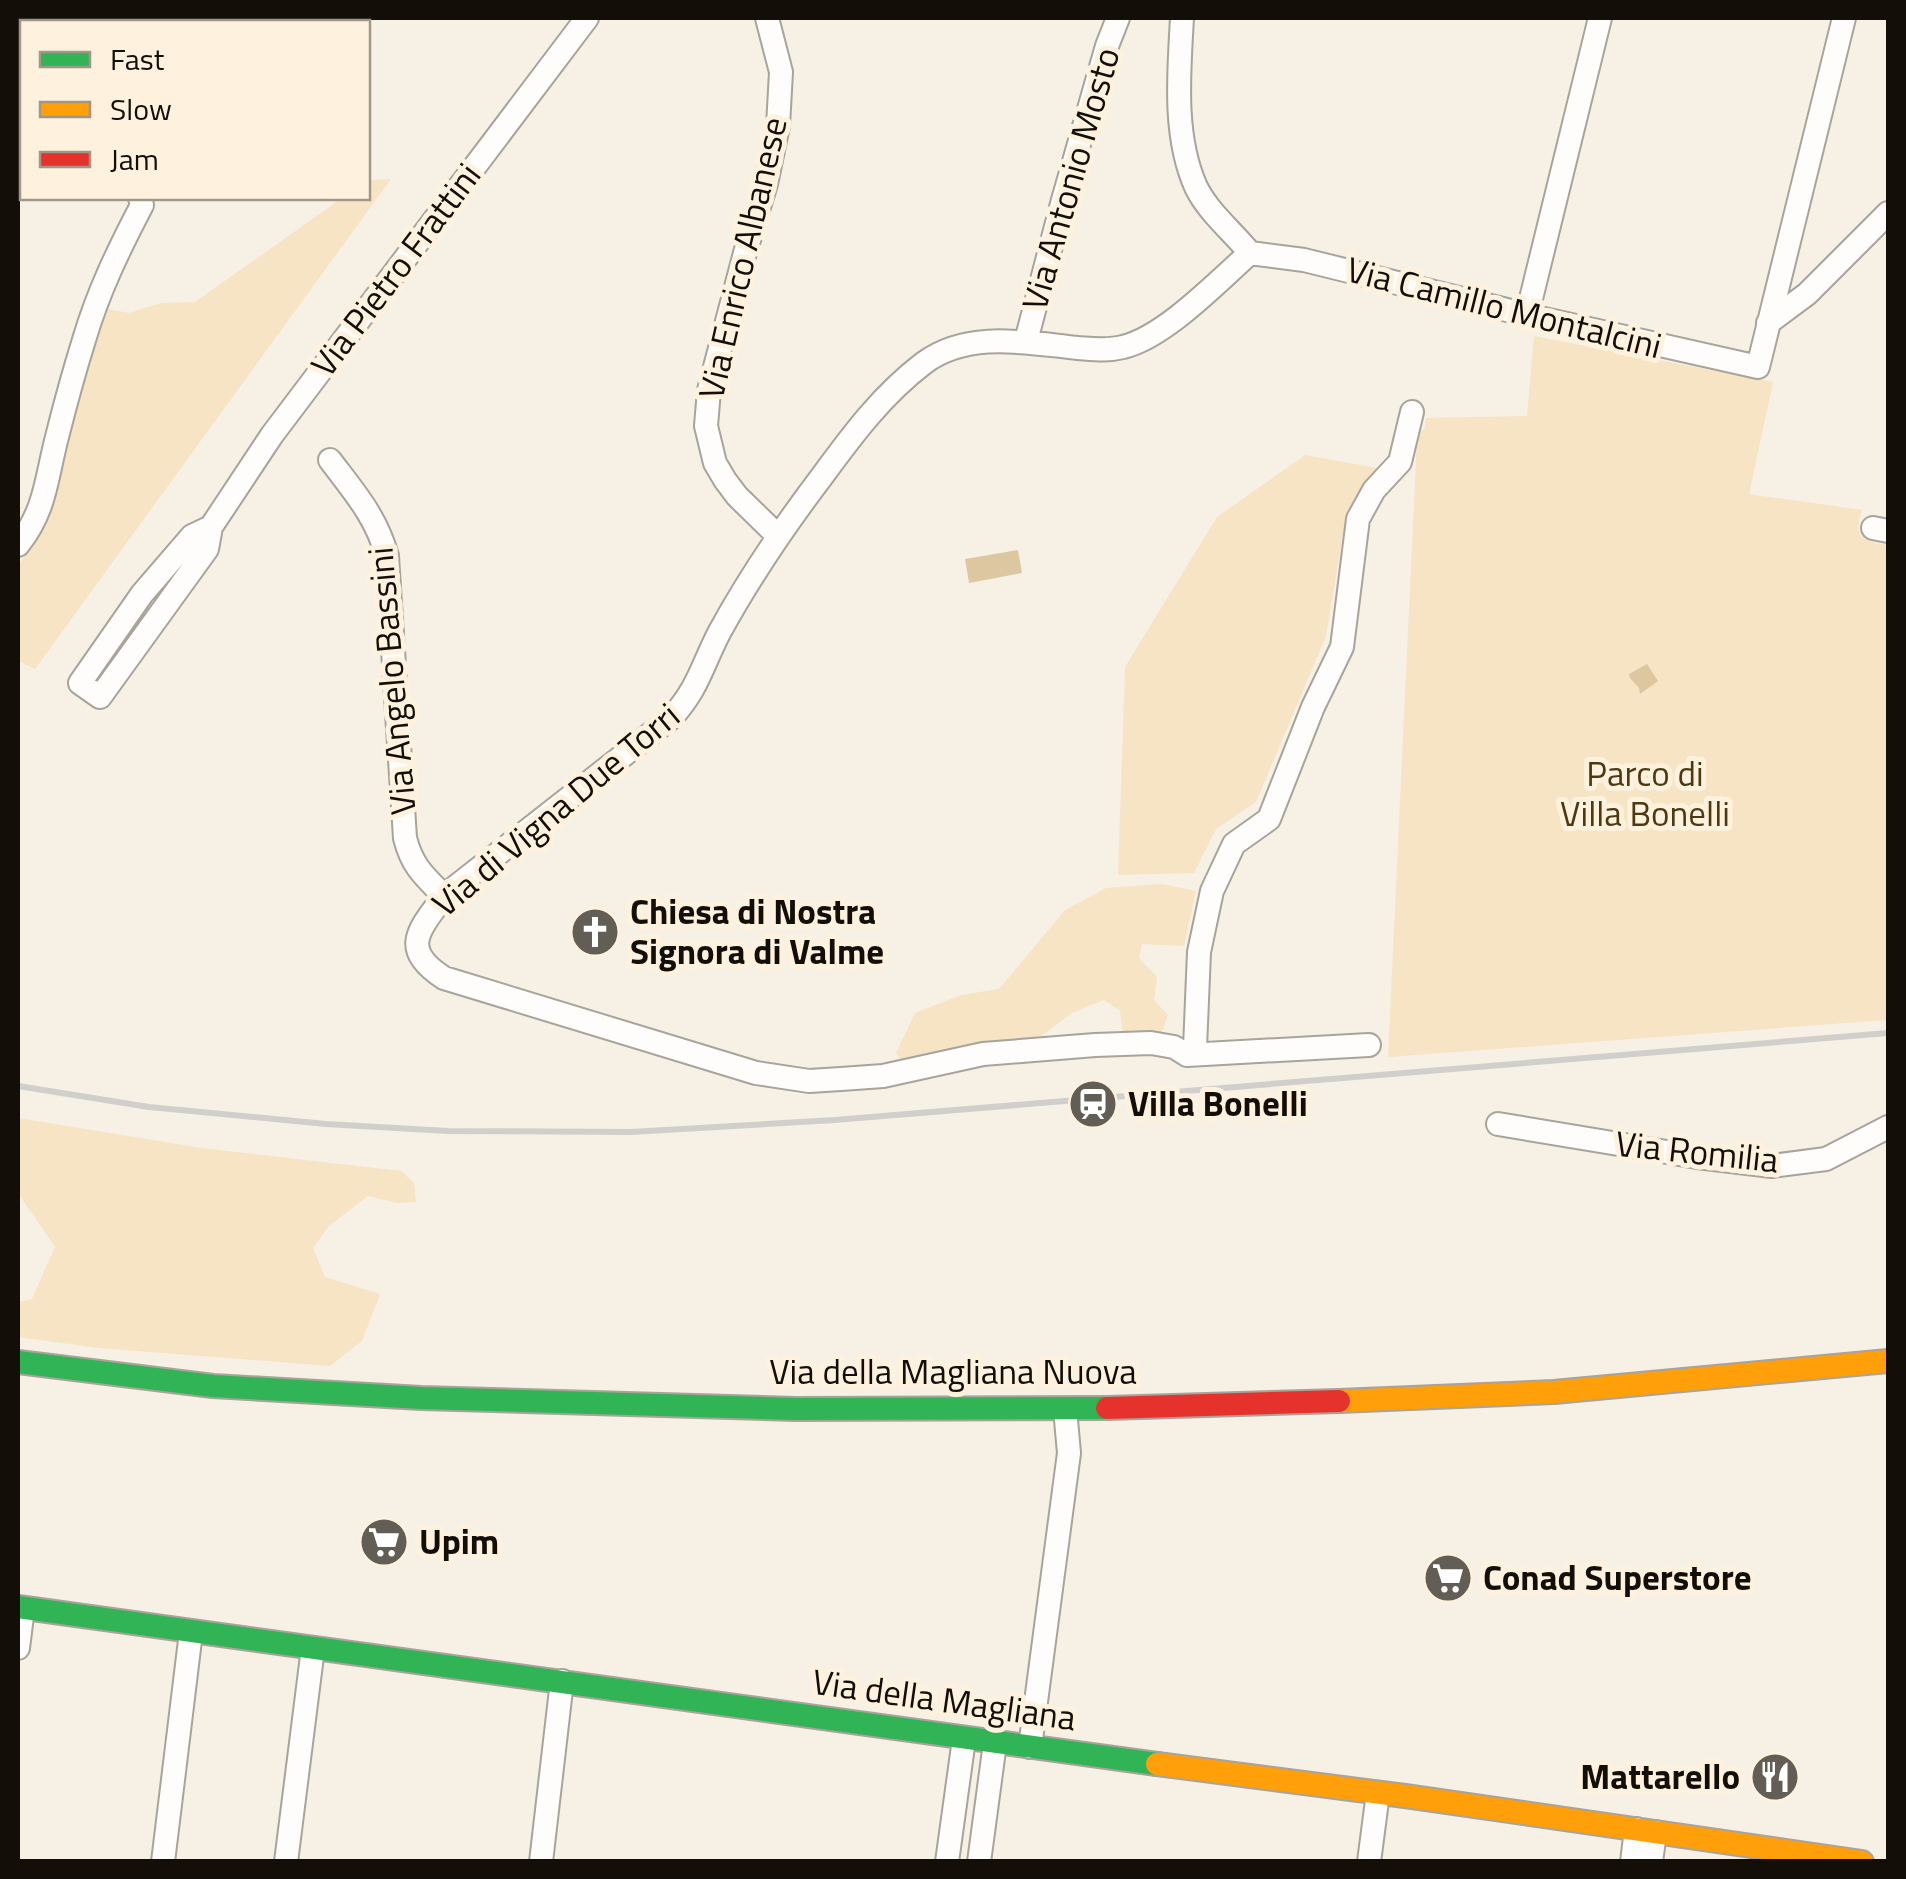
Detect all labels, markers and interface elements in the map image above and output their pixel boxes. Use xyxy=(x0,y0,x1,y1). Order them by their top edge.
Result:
legend xyxy=(20,20,370,200)
text: Fast xyxy=(110,36,165,82)
street label: Via Antonio Mosto xyxy=(1007,41,1133,316)
text: Slow xyxy=(110,86,172,132)
street label: Via Enrico Albanese xyxy=(683,112,801,404)
text: Jam xyxy=(110,136,159,182)
street label: Via Pietro Frattini xyxy=(297,151,494,388)
street label: Via Camillo Montalcini xyxy=(1341,242,1667,372)
street label: Via Angelo Bassini xyxy=(352,545,430,817)
street label: Via di Vigna Due Torri xyxy=(420,689,691,929)
park label: Parco di Villa Bonelli xyxy=(1560,746,1730,840)
place label: Chiesa di Nostra Signora di Valme xyxy=(630,884,884,978)
church icon: Chiesa di Nostra Signora di Valme xyxy=(569,906,621,958)
place label: Villa Bonelli xyxy=(1128,1076,1308,1130)
station icon: Villa Bonelli xyxy=(1067,1078,1119,1130)
street label: Via Romilia xyxy=(1613,1116,1781,1186)
street label: Via della Magliana Nuova xyxy=(769,1344,1137,1398)
place label: Upim xyxy=(419,1514,499,1568)
supermarket icon: Upim xyxy=(358,1516,410,1568)
place label: Conad Superstore xyxy=(1483,1550,1752,1604)
supermarket icon: Conad Superstore xyxy=(1422,1552,1474,1604)
street label: Via della Magliana xyxy=(809,1654,1079,1744)
place label: Mattarello xyxy=(1580,1749,1740,1803)
restaurant icon: Mattarello xyxy=(1749,1751,1801,1803)

